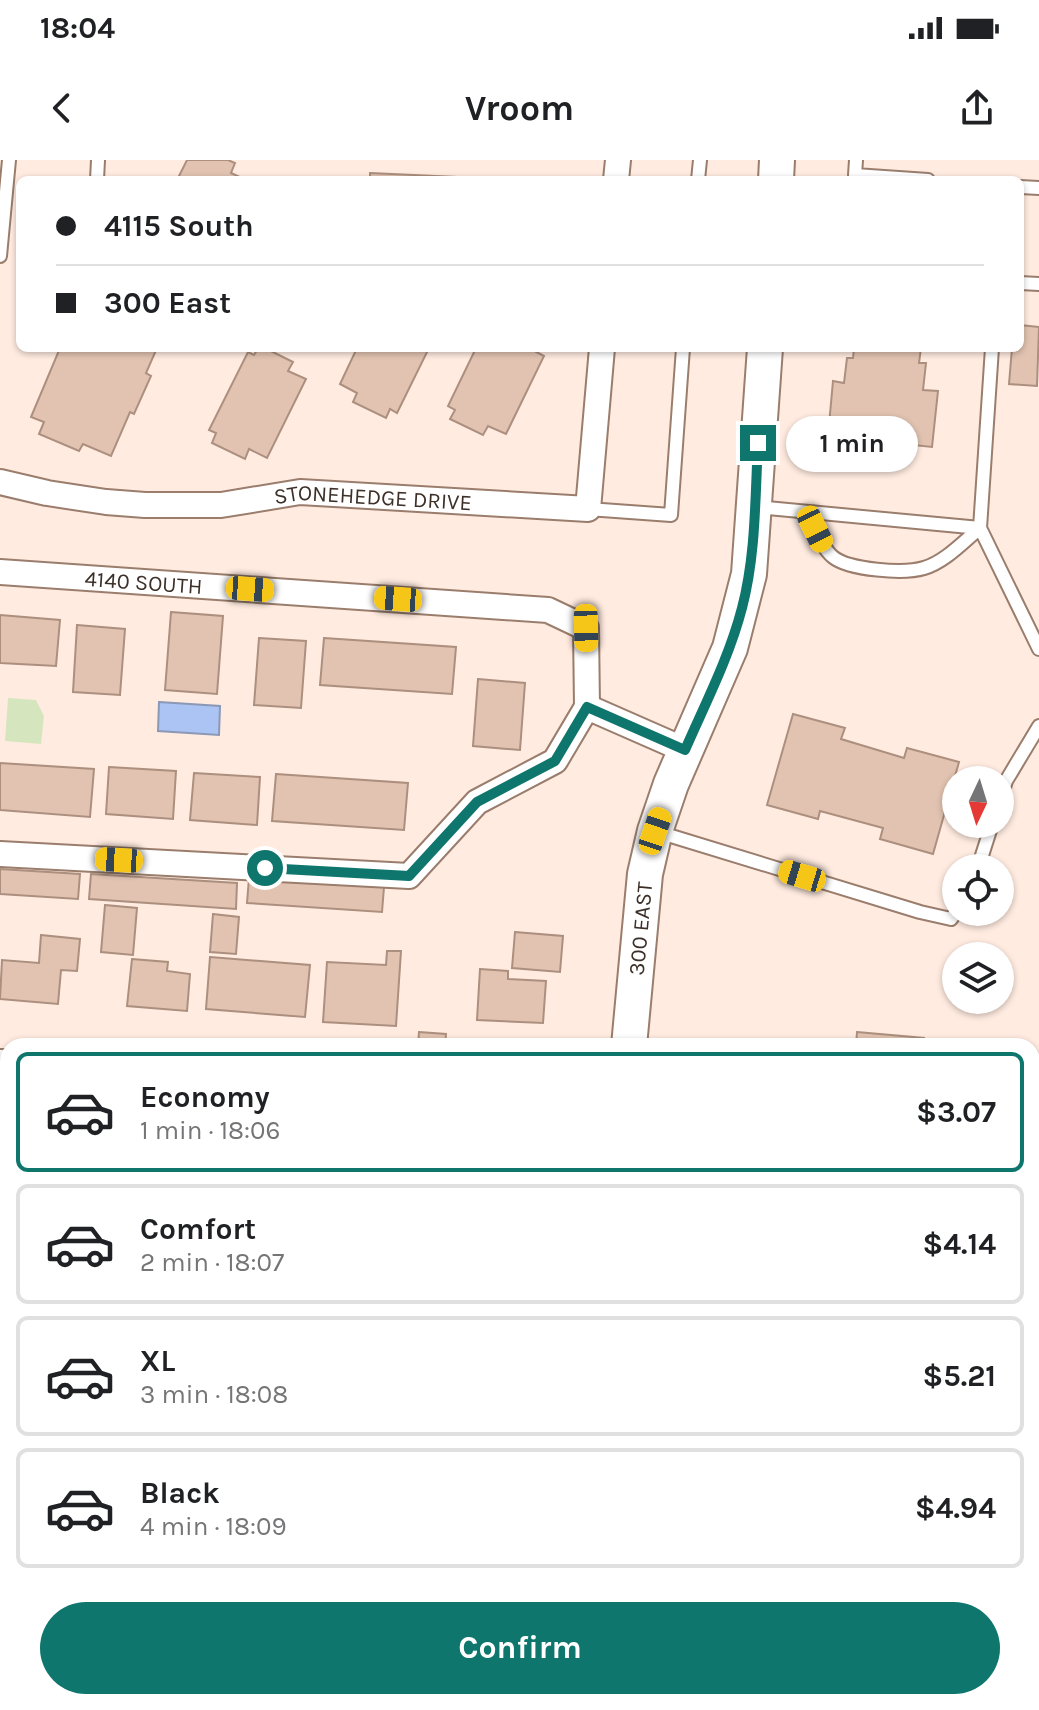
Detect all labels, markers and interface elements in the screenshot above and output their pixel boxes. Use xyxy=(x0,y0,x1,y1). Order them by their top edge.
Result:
text: 18:04 xyxy=(40,10,115,46)
icon: back xyxy=(40,86,84,130)
icon: share xyxy=(955,86,999,130)
text: Vroom xyxy=(465,87,574,129)
text: 4115 South xyxy=(104,208,254,244)
text: 300 East xyxy=(104,285,231,321)
callout: 1 min xyxy=(786,415,918,471)
route end xyxy=(740,425,776,461)
text: 1 min xyxy=(819,428,885,459)
street label: STONEHEDGE DRIVE xyxy=(272,480,472,516)
car xyxy=(794,502,836,556)
street label: 4140 SOUTH xyxy=(84,566,203,600)
car xyxy=(225,575,275,603)
car xyxy=(373,585,423,613)
car xyxy=(574,604,598,652)
north arrow xyxy=(942,766,1014,838)
map controls xyxy=(942,766,1014,1014)
car xyxy=(636,804,674,858)
car xyxy=(94,847,144,873)
route start xyxy=(247,850,283,886)
button: locate xyxy=(942,854,1014,926)
car xyxy=(776,858,828,894)
street label: 300 EAST xyxy=(624,881,658,976)
button: layers xyxy=(942,942,1014,1014)
icon: car xyxy=(44,1076,116,1148)
text: Economy xyxy=(140,1079,270,1115)
text: $3.07 xyxy=(916,1094,996,1130)
text: 1 min · 18:06 xyxy=(140,1115,280,1146)
icon: car xyxy=(44,1208,116,1280)
text: Comfort xyxy=(140,1211,256,1247)
text: $4.14 xyxy=(922,1226,996,1262)
text: 2 min · 18:07 xyxy=(140,1247,284,1278)
icon: car xyxy=(44,1340,116,1412)
text: XL xyxy=(140,1343,175,1379)
text: $5.21 xyxy=(923,1358,996,1394)
text: 3 min · 18:08 xyxy=(140,1379,288,1410)
icon: car xyxy=(44,1472,116,1544)
text: Black xyxy=(140,1475,220,1511)
text: $4.94 xyxy=(915,1490,996,1526)
text: 4 min · 18:09 xyxy=(140,1511,287,1542)
button: Confirm xyxy=(40,1602,1000,1694)

